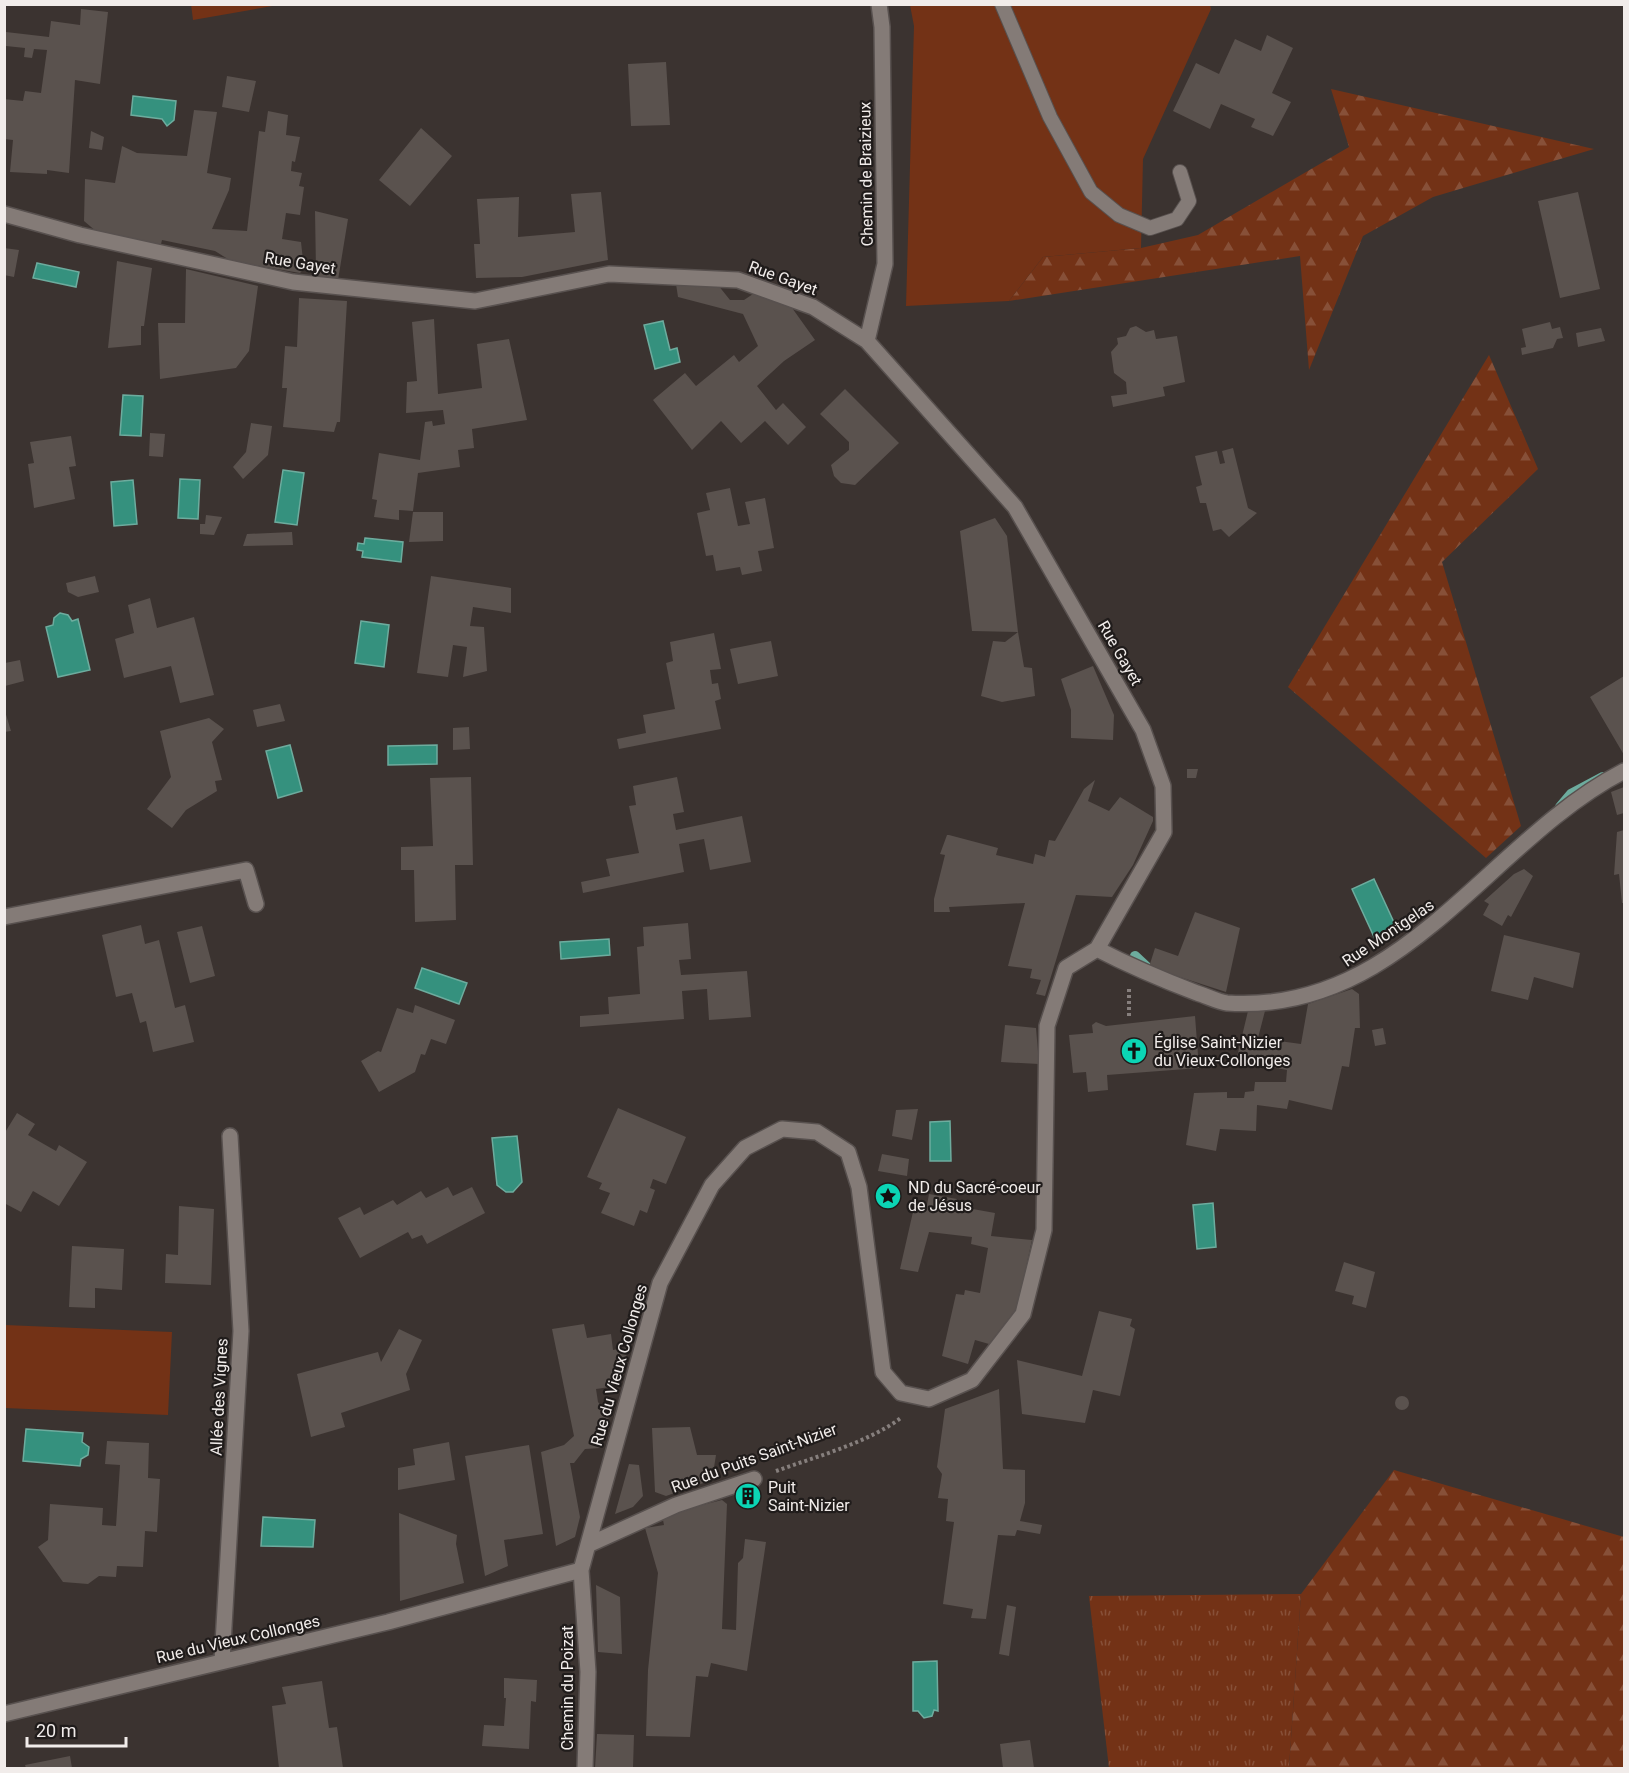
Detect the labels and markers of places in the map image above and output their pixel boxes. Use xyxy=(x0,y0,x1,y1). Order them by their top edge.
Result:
place label: Église Saint-Nizier du Vieux-Collonges xyxy=(1154,1033,1291,1070)
church icon: Église Saint-Nizier du Vieux-Collonges xyxy=(1119,1036,1149,1066)
place label: ND du Sacré-coeur de Jésus xyxy=(908,1178,1041,1215)
place icon: ND du Sacré-coeur de Jésus xyxy=(873,1181,903,1211)
place label: Puit Saint-Nizier xyxy=(768,1478,850,1515)
building icon: Puit Saint-Nizier xyxy=(733,1481,763,1511)

